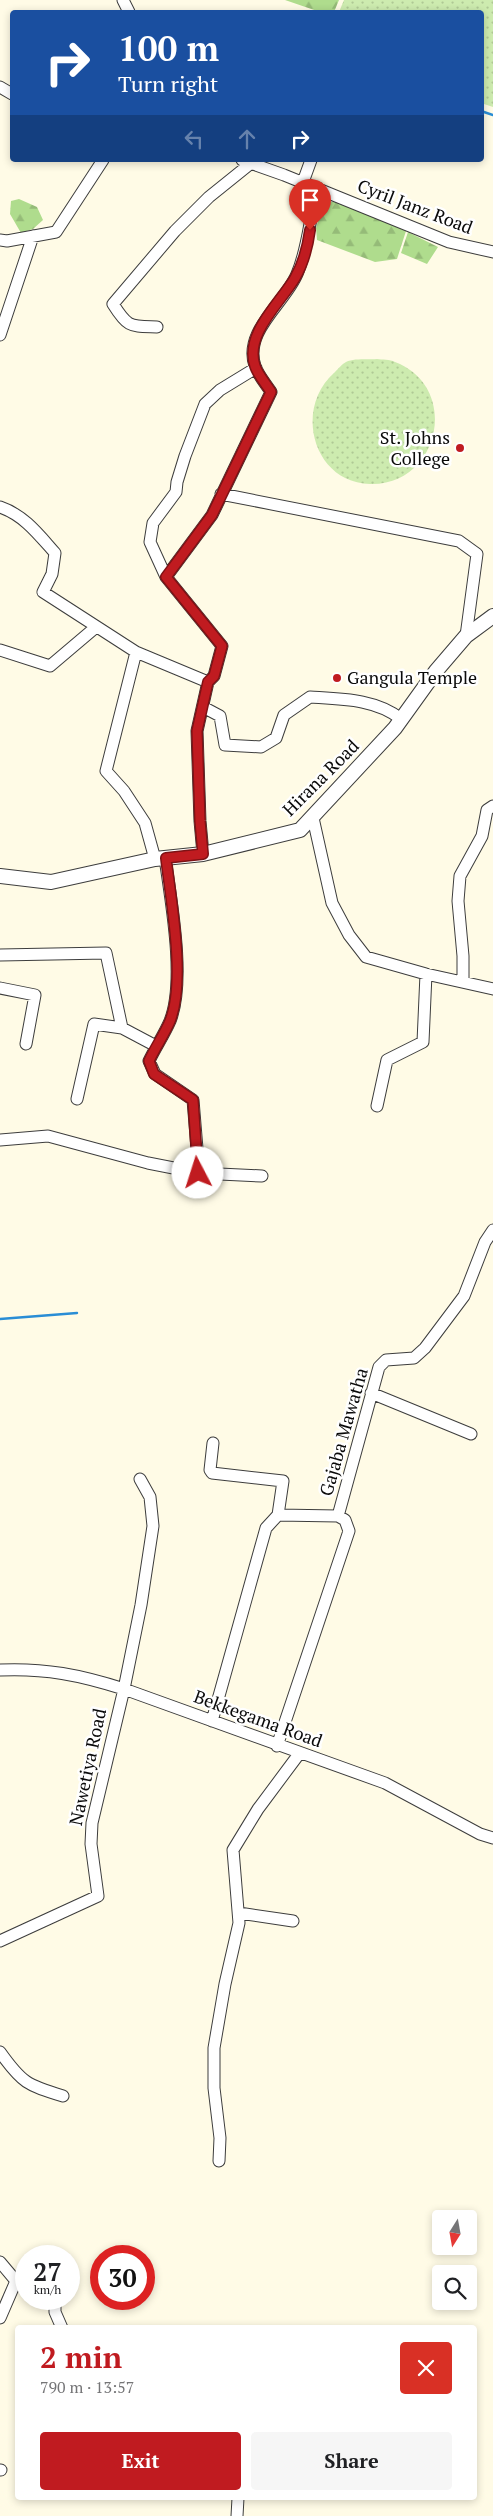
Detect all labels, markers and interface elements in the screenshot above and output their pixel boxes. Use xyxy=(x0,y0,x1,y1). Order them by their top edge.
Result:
text: 100 m xyxy=(118,25,219,71)
icon: right xyxy=(35,30,100,95)
text: Turn right xyxy=(118,69,218,98)
icon: left xyxy=(180,125,208,153)
icon: ahead xyxy=(233,125,261,153)
icon: right xyxy=(286,125,314,153)
street label: Cyril Janz Road xyxy=(354,173,476,239)
pin xyxy=(289,179,331,230)
icon: arrive xyxy=(296,186,324,214)
place label: St. Johns College xyxy=(380,425,450,470)
marker: St. Johns College xyxy=(454,442,466,454)
place label: Gangula Temple xyxy=(347,665,477,689)
marker: Gangula Temple xyxy=(331,672,343,684)
street label: Hirana Road xyxy=(277,734,364,821)
position arrow xyxy=(171,1146,223,1198)
street label: Gajaba Mawatha xyxy=(313,1365,373,1499)
street label: Bekkegama Road xyxy=(191,1684,326,1752)
street label: Nawetiya Road xyxy=(63,1706,111,1827)
north arrow xyxy=(432,2210,478,2255)
map controls xyxy=(432,2210,477,2310)
speed limit sign: 30 xyxy=(90,2245,155,2310)
text: 27 xyxy=(33,2255,62,2288)
button: search xyxy=(432,2265,477,2310)
text: km/h xyxy=(34,2282,61,2297)
text: 2 min xyxy=(40,2337,122,2377)
button: close xyxy=(400,2342,452,2394)
text: 790 m · 13:57 xyxy=(40,2376,134,2398)
button: Exit xyxy=(40,2432,241,2490)
button: Share xyxy=(251,2432,452,2490)

